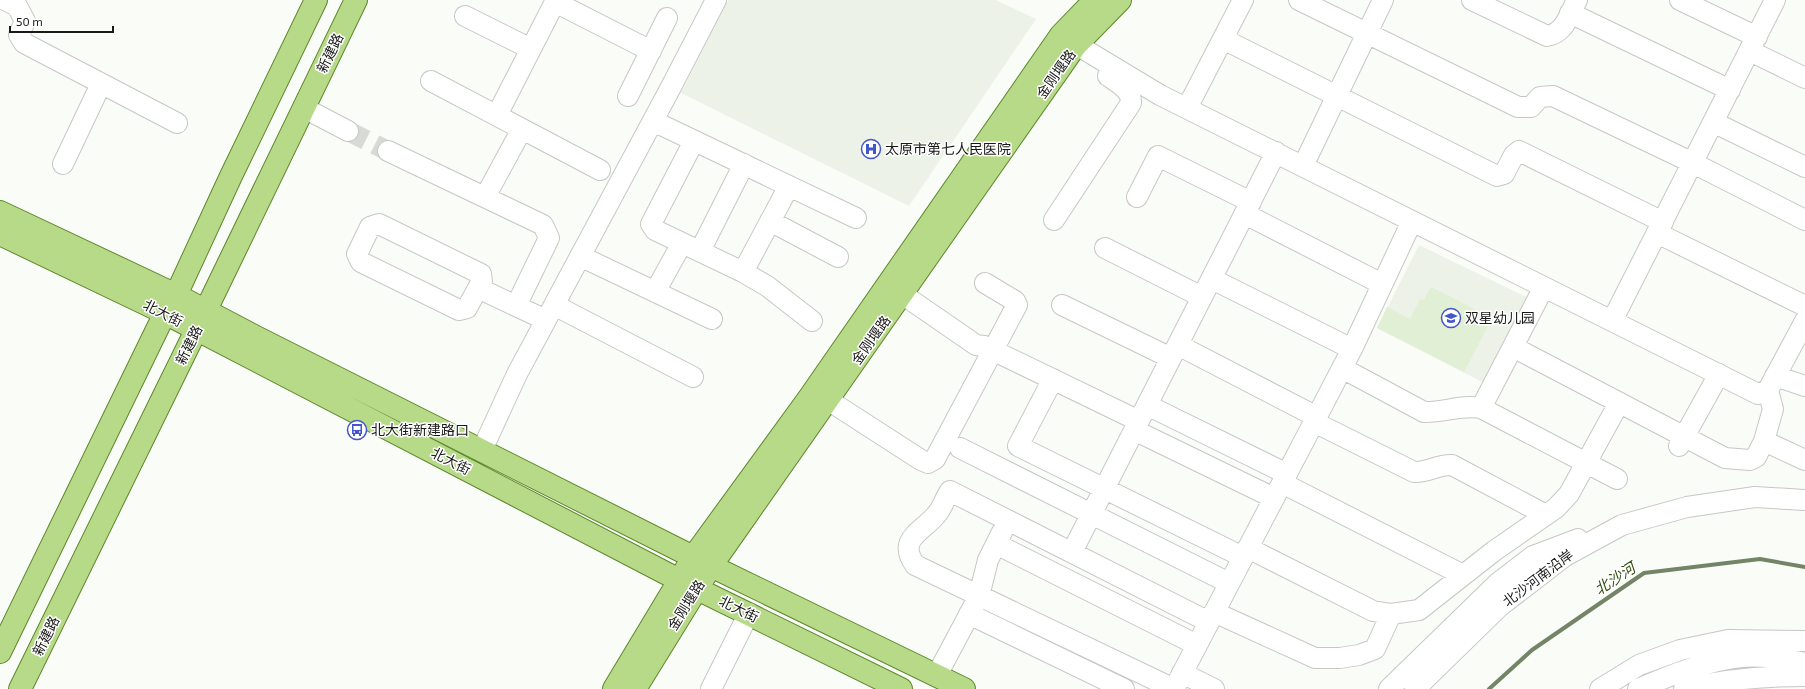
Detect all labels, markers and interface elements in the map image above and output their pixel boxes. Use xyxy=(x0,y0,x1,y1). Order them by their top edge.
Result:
scale bar xyxy=(10,8,113,34)
text: 50 m xyxy=(16,14,43,28)
street label: 新建路 xyxy=(313,30,346,75)
street label: 金刚堰路 xyxy=(1033,46,1079,102)
hospital icon: 太原市第七人民医院 xyxy=(860,138,882,160)
place label: 太原市第七人民医院 xyxy=(885,140,1011,157)
street label: 北大街 xyxy=(141,295,186,330)
school or university icon: 双星幼儿园 xyxy=(1440,307,1462,329)
place label: 双星幼儿园 xyxy=(1465,309,1535,326)
street label: 金刚堰路 xyxy=(848,312,894,368)
street label: 新建路 xyxy=(172,322,205,367)
bus stop icon: 北大街新建路口 xyxy=(346,419,368,441)
place label: 北大街新建路口 xyxy=(371,421,469,438)
street label: 北大街 xyxy=(429,443,474,478)
street label: 北沙河南沿岸 xyxy=(1499,546,1576,610)
water label: 北沙河 xyxy=(1591,557,1641,598)
street label: 金刚堰路 xyxy=(664,576,708,633)
street label: 北大街 xyxy=(717,592,762,625)
street label: 新建路 xyxy=(29,613,62,658)

